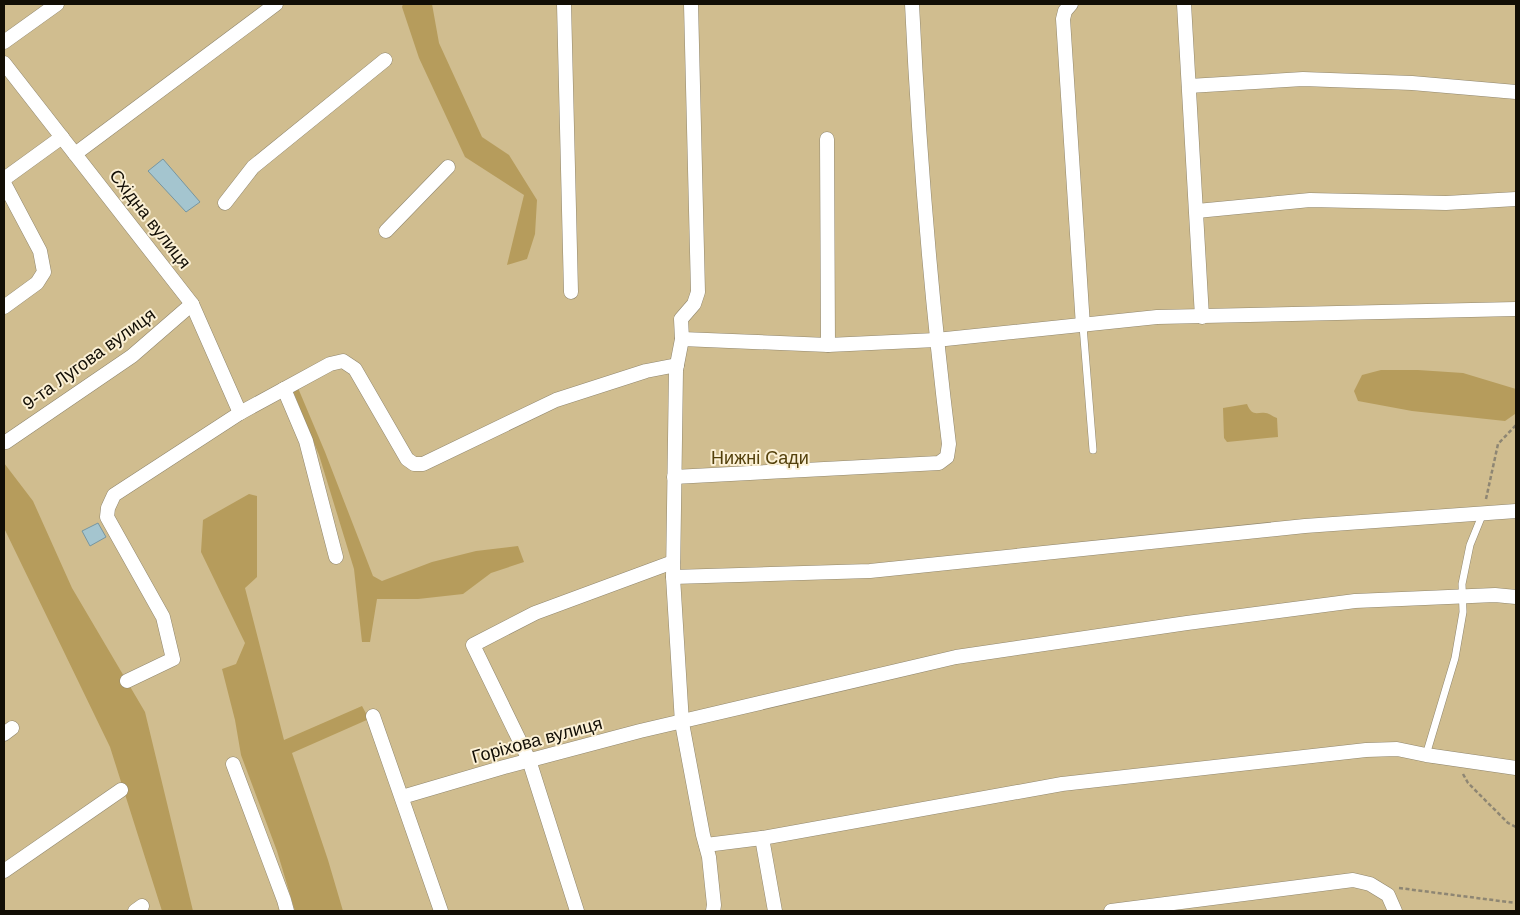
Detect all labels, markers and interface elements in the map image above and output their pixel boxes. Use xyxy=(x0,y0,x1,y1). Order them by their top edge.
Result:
street label: Східна вулиця xyxy=(105,166,195,272)
street label: 9-та Лугова вулиця xyxy=(19,304,159,414)
park label: Нижні Сади xyxy=(711,448,809,468)
street label: Горіхова вулиця xyxy=(470,713,604,767)

